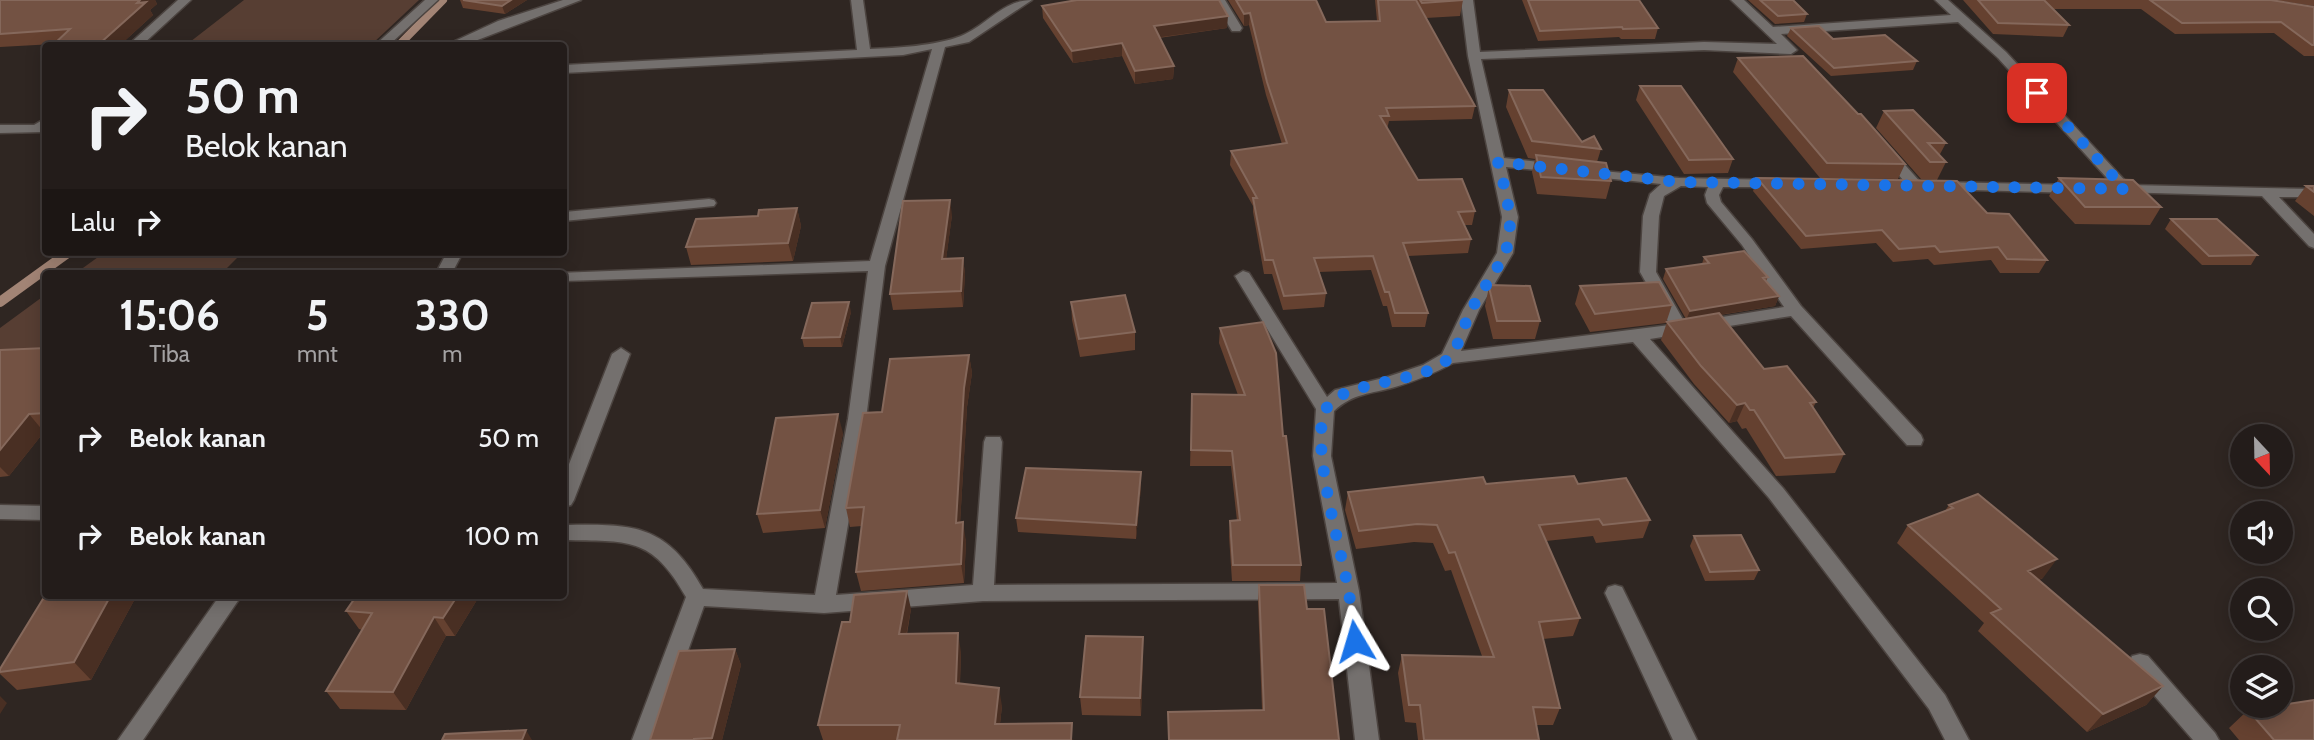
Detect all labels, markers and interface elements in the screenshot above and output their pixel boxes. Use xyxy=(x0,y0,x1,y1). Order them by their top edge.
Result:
pin xyxy=(2007,63,2067,123)
text: 50 m xyxy=(185,66,300,125)
icon: right xyxy=(70,70,161,161)
icon: arrive xyxy=(2018,74,2056,112)
text: Belok kanan xyxy=(185,126,348,165)
icon: right xyxy=(129,203,167,241)
text: Lalu xyxy=(70,206,115,238)
text: 15:06 xyxy=(119,289,220,341)
text: 5 xyxy=(306,289,329,341)
text: 330 xyxy=(415,289,490,341)
text: Tiba xyxy=(149,340,190,368)
text: mnt xyxy=(297,340,338,368)
text: m xyxy=(442,340,462,368)
icon: right xyxy=(70,419,108,457)
text: Belok kanan xyxy=(129,422,266,454)
text: 50 m xyxy=(478,422,539,454)
north arrow xyxy=(2230,424,2292,486)
map controls xyxy=(2230,424,2293,718)
button: sound xyxy=(2230,501,2293,564)
icon: right xyxy=(70,517,108,555)
text: Belok kanan xyxy=(129,520,266,552)
text: 100 m xyxy=(466,520,539,552)
button: search xyxy=(2230,578,2293,641)
position arrow xyxy=(1318,604,1392,678)
button: layers xyxy=(2230,655,2293,718)

